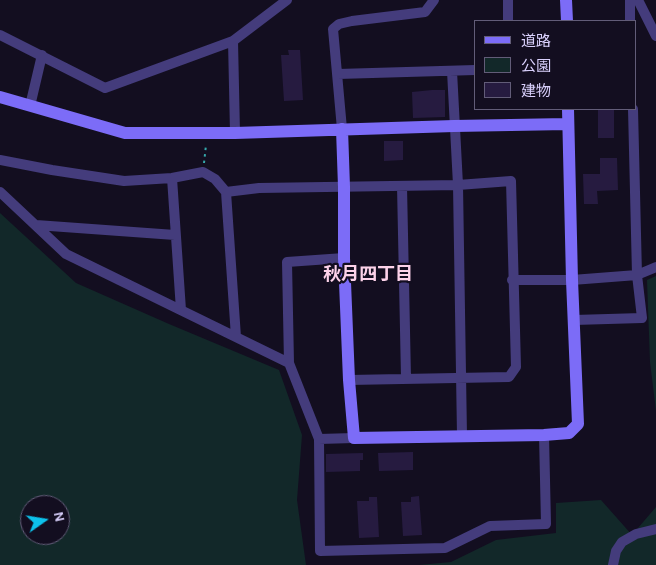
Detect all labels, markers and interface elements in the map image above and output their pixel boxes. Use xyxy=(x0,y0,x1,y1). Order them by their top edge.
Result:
legend xyxy=(473,20,636,110)
text: 道路 xyxy=(521,32,551,50)
text: 公園 xyxy=(521,57,551,75)
text: 建物 xyxy=(521,82,551,100)
district label: 秋月四丁目 xyxy=(323,264,413,286)
north arrow xyxy=(20,495,70,545)
text: N xyxy=(50,510,69,524)

